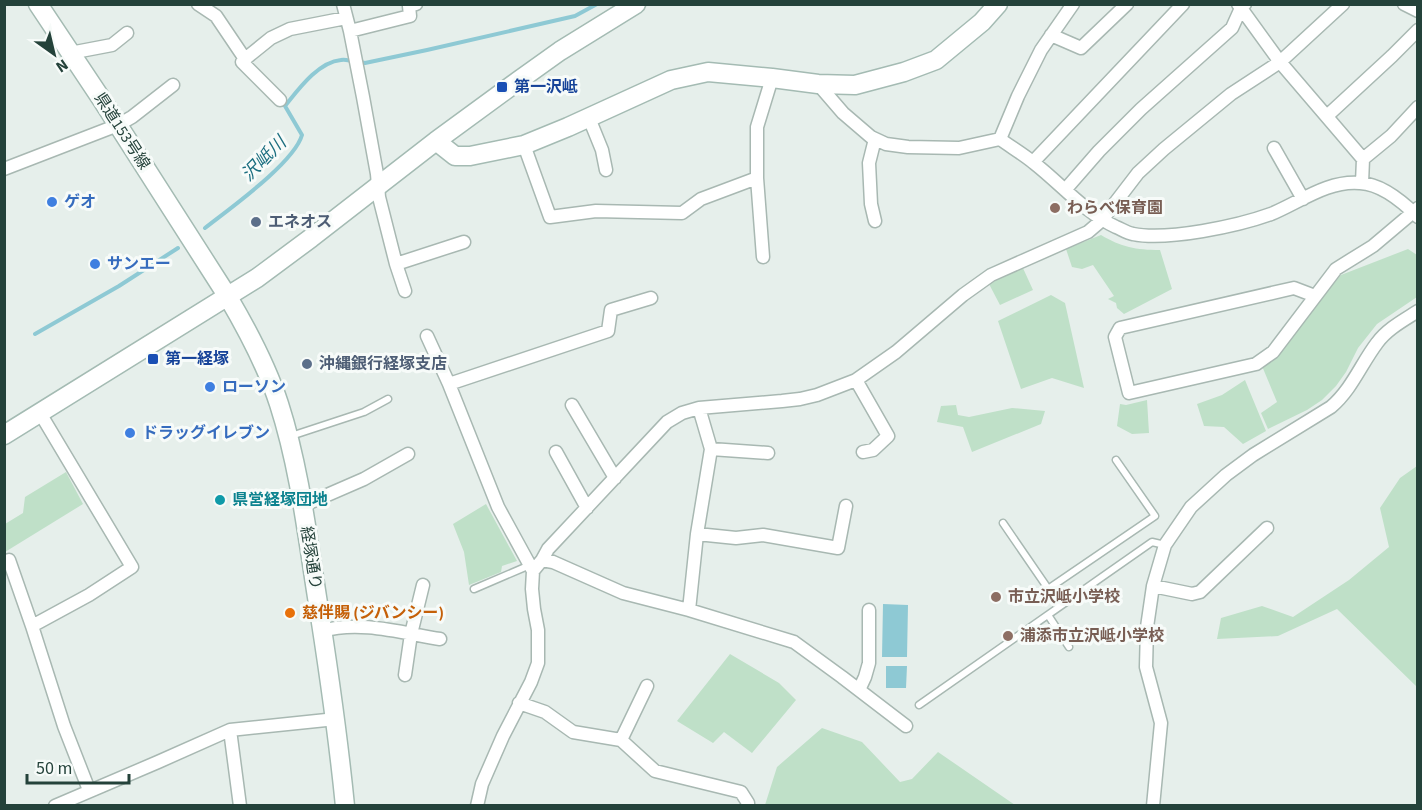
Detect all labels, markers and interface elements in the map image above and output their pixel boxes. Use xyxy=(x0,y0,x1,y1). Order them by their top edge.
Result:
north arrow xyxy=(24,24,84,84)
text: N xyxy=(51,54,72,78)
place label: 第一沢岻 xyxy=(514,76,578,98)
marker: 第一沢岻 xyxy=(495,80,509,94)
street label: 県道153号線 xyxy=(89,88,155,174)
water label: 沢岻川 xyxy=(236,130,293,187)
place label: ゲオ xyxy=(64,191,96,213)
marker: ゲオ xyxy=(45,195,59,209)
place label: わらべ保育園 xyxy=(1067,197,1163,219)
marker: わらべ保育園 xyxy=(1048,201,1062,215)
place label: エネオス xyxy=(268,211,332,233)
marker: エネオス xyxy=(249,215,263,229)
place label: サンエー xyxy=(107,253,171,275)
marker: サンエー xyxy=(88,257,102,271)
place label: 第一経塚 xyxy=(165,348,229,370)
marker: 第一経塚 xyxy=(146,352,160,366)
place label: 沖縄銀行経塚支店 xyxy=(319,353,447,375)
marker: 沖縄銀行経塚支店 xyxy=(300,357,314,371)
place label: ローソン xyxy=(222,376,286,398)
marker: ローソン xyxy=(203,380,217,394)
place label: ドラッグイレブン xyxy=(142,422,270,444)
marker: ドラッグイレブン xyxy=(123,426,137,440)
place label: 県営経塚団地 xyxy=(232,489,328,511)
marker: 県営経塚団地 xyxy=(213,493,227,507)
street label: 経塚通り xyxy=(295,525,327,591)
place label: 市立沢岻小学校 xyxy=(1008,586,1120,608)
marker: 市立沢岻小学校 xyxy=(989,590,1003,604)
place label: 慈伴賜 (ジバンシー) xyxy=(302,602,444,624)
marker: 慈伴賜 (ジバンシー) xyxy=(283,606,297,620)
place label: 浦添市立沢岻小学校 xyxy=(1020,625,1164,647)
marker: 浦添市立沢岻小学校 xyxy=(1001,629,1015,643)
scale bar xyxy=(27,747,129,785)
text: 50 m xyxy=(36,756,72,781)

